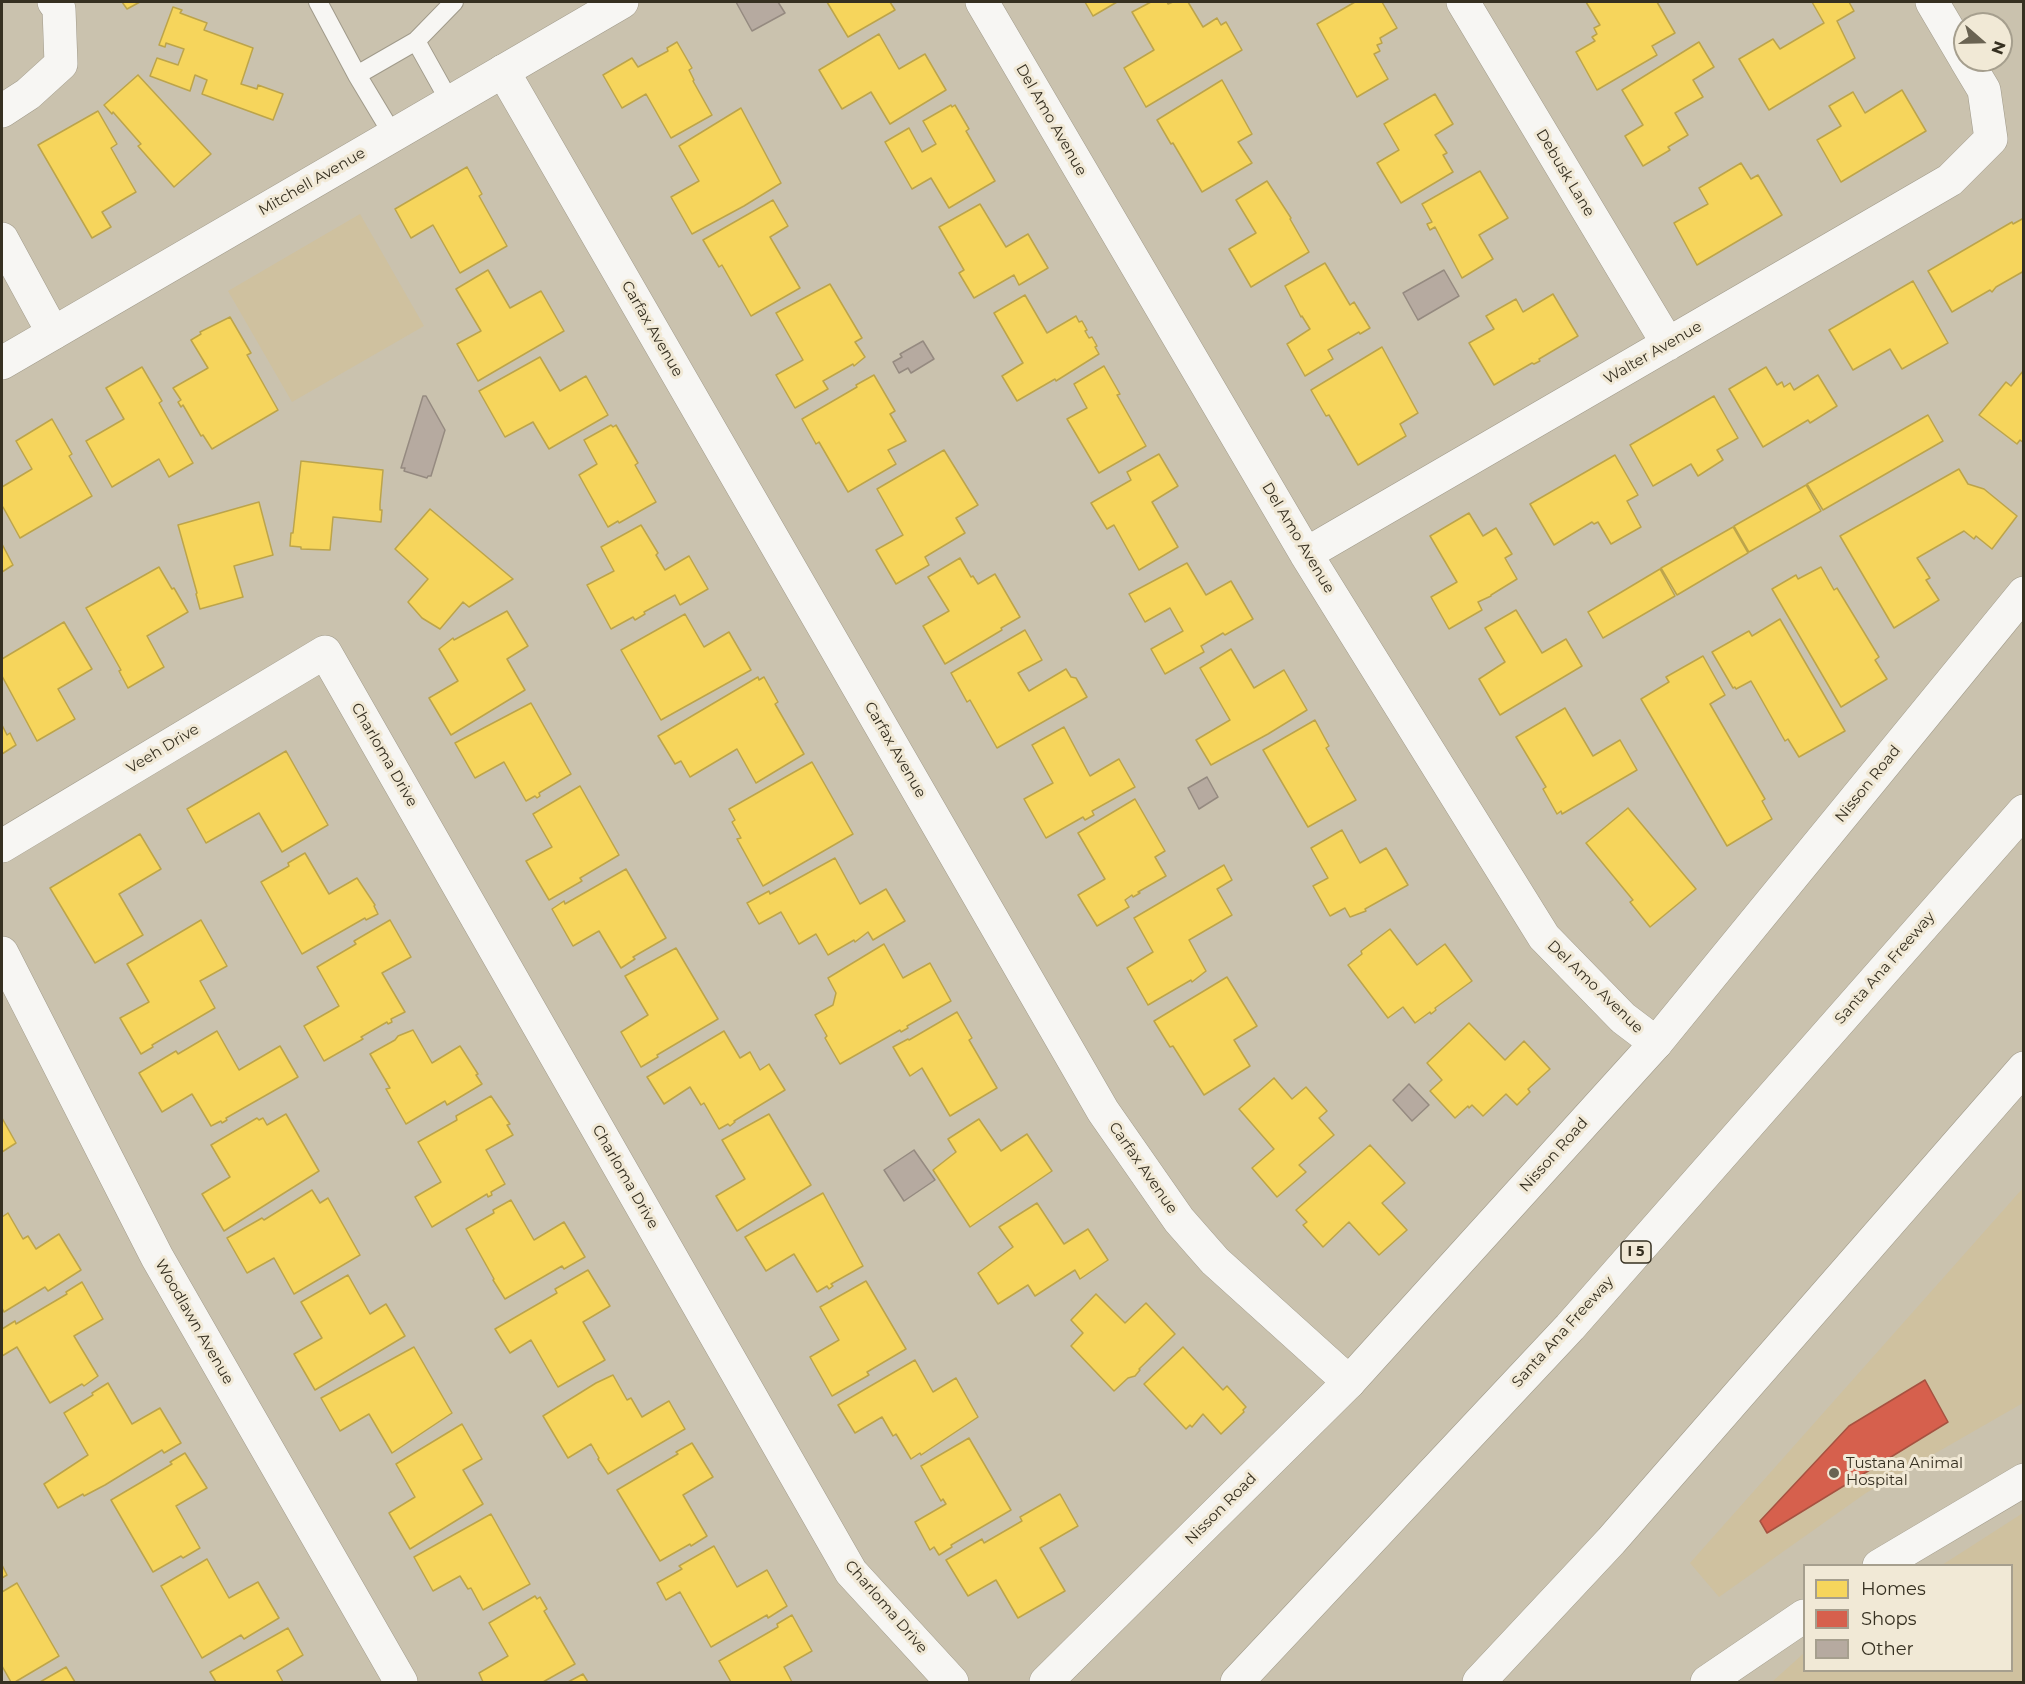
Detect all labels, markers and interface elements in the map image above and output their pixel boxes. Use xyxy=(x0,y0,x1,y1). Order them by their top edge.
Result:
north arrow xyxy=(1953,12,2013,72)
text: N xyxy=(1987,38,2010,57)
street label: Del Amo Avenue xyxy=(1012,61,1090,179)
street label: Debusk Lane xyxy=(1532,126,1598,220)
street label: Mitchell Avenue xyxy=(255,144,369,220)
street label: Carfax Avenue xyxy=(617,278,687,380)
street label: Walter Avenue xyxy=(1601,318,1705,388)
street label: Del Amo Avenue xyxy=(1258,479,1338,597)
street label: Carfax Avenue xyxy=(860,699,930,801)
street label: Charloma Drive xyxy=(347,700,421,810)
street label: Veeh Drive xyxy=(124,720,202,778)
street label: Nisson Road xyxy=(1832,742,1904,826)
street label: Santa Ana Freeway xyxy=(1831,908,1939,1028)
street label: Del Amo Avenue xyxy=(1543,937,1647,1037)
street label: Nisson Road xyxy=(1516,1114,1592,1196)
street label: Carfax Avenue xyxy=(1105,1119,1181,1217)
street label: Charloma Drive xyxy=(588,1122,662,1232)
road number: I 5 xyxy=(1621,1241,1651,1263)
street label: Woodlawn Avenue xyxy=(151,1256,237,1388)
street label: Santa Ana Freeway xyxy=(1508,1273,1618,1391)
place label: Tustana Animal Hospital xyxy=(1846,1455,1963,1490)
marker: Tustana Animal Hospital xyxy=(1827,1466,1841,1480)
street label: Nisson Road xyxy=(1182,1470,1260,1548)
street label: Charloma Drive xyxy=(841,1557,931,1657)
legend xyxy=(1803,1564,2013,1672)
text: Homes xyxy=(1861,1578,1926,1600)
text: Shops xyxy=(1861,1608,1917,1630)
text: Other xyxy=(1861,1638,1914,1660)

